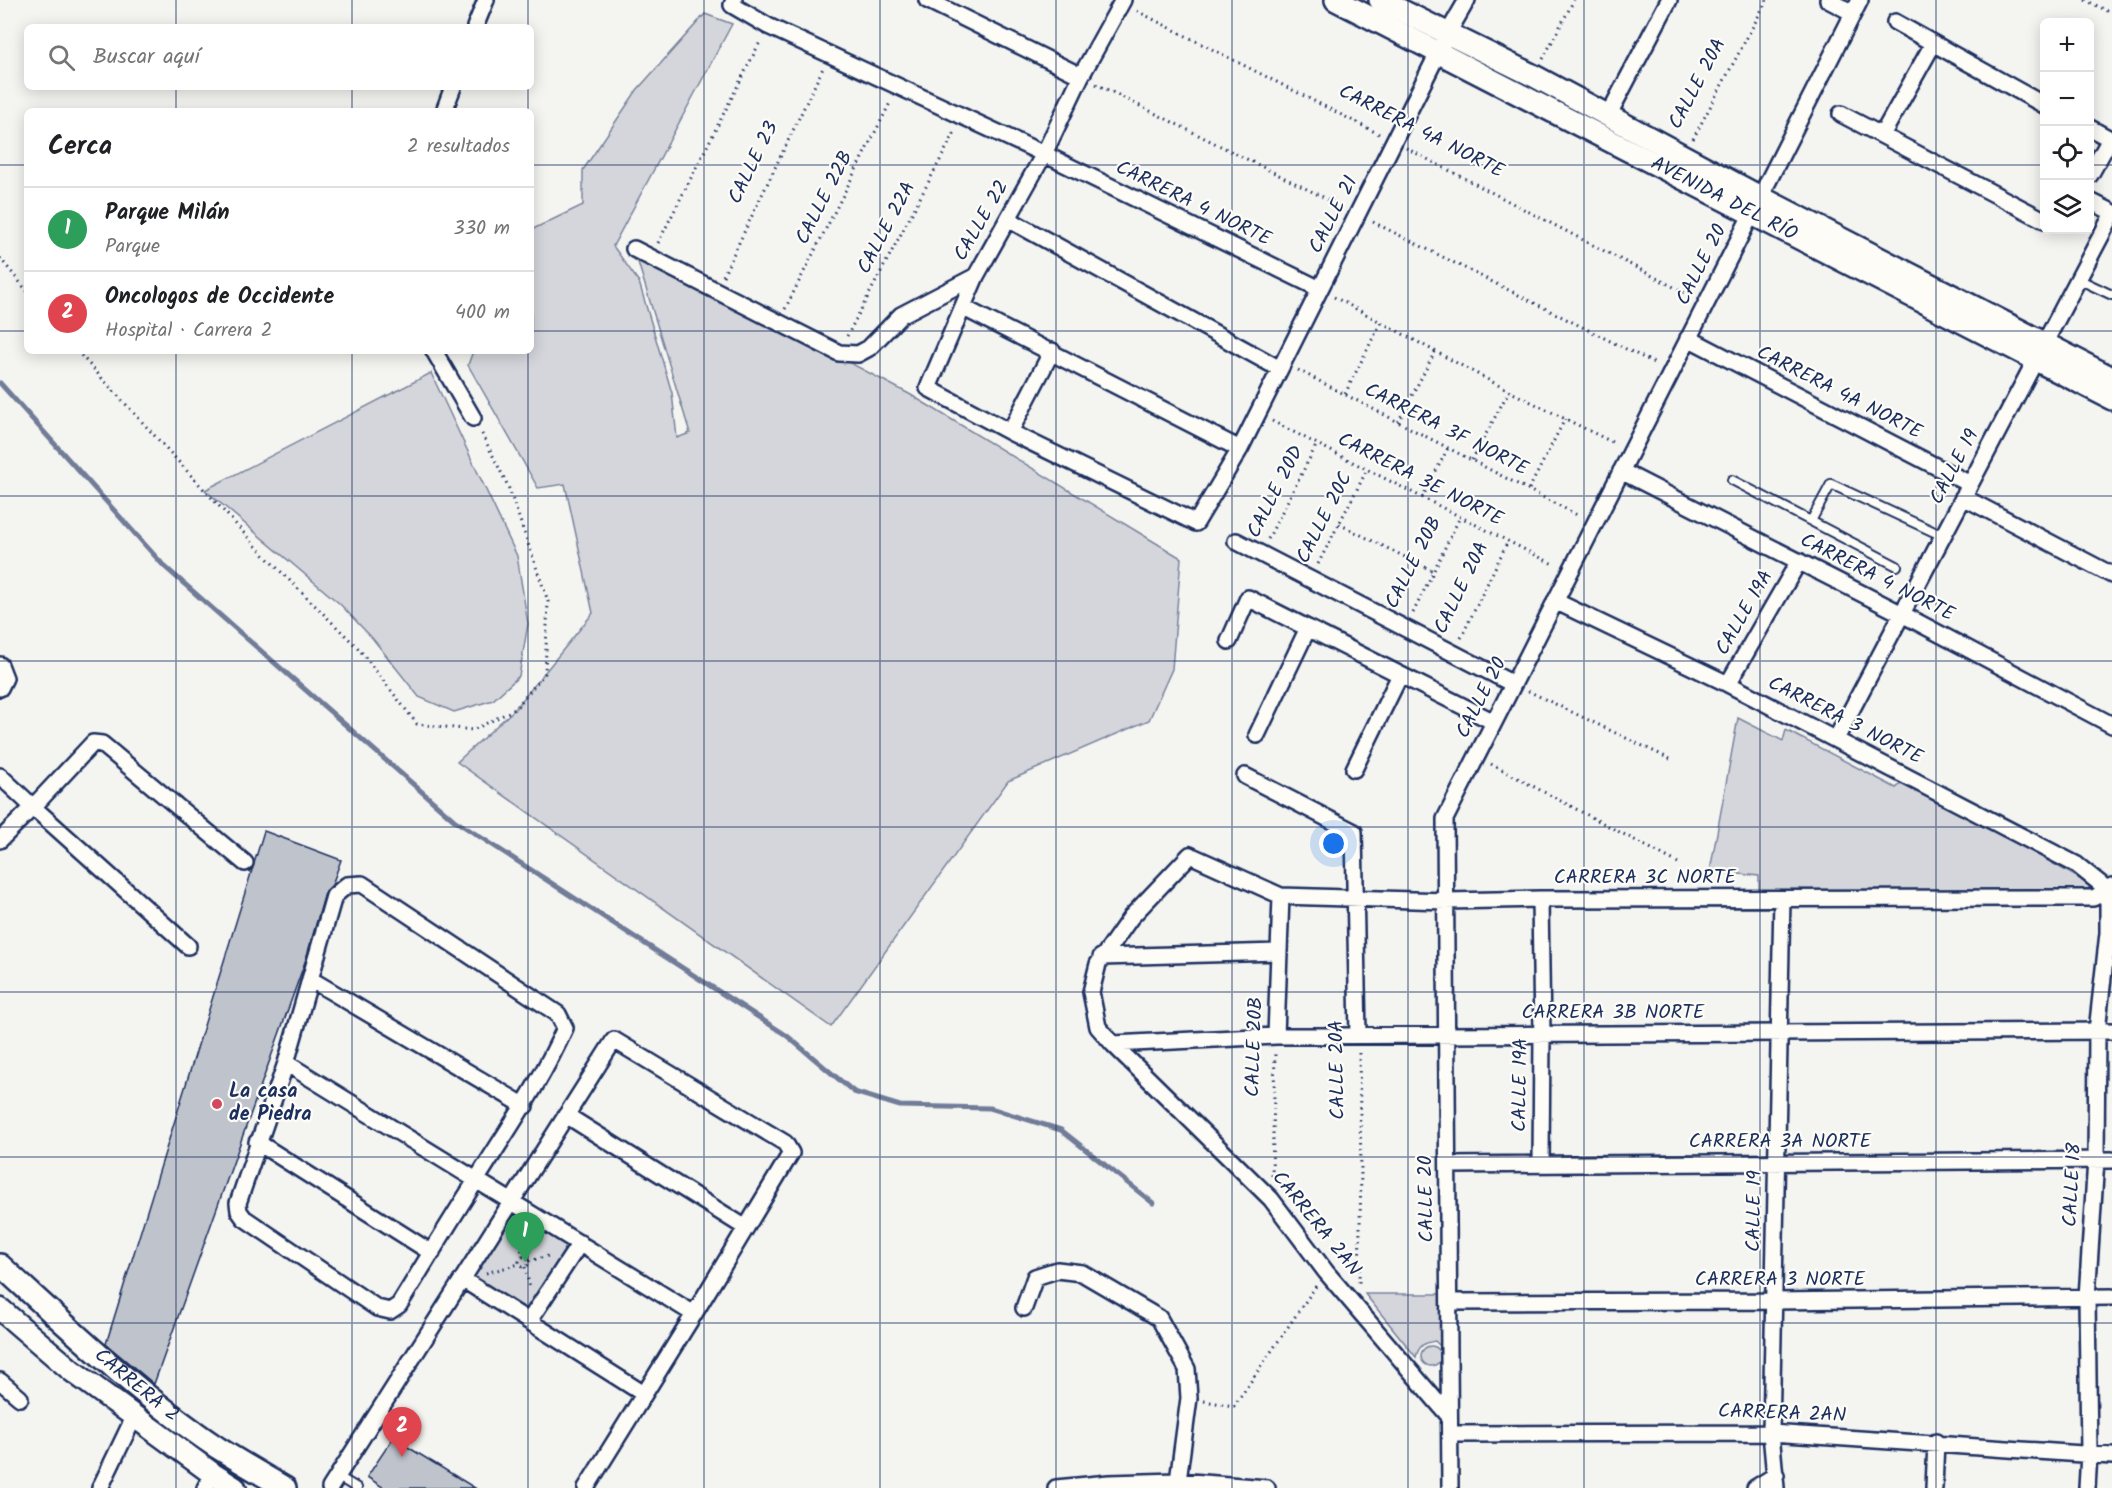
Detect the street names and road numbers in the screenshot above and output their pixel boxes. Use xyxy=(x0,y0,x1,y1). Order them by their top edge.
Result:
street label: CALLE 20A xyxy=(1661,33,1735,135)
street label: CARRERA 4A NORTE xyxy=(1333,76,1511,188)
street label: CALLE 23 xyxy=(720,116,788,210)
street label: CALLE 22B xyxy=(788,145,862,251)
street label: AVENIDA DEL RÍO xyxy=(1645,148,1803,250)
street label: CARRERA 4 NORTE xyxy=(1110,152,1278,256)
street label: CALLE 21 xyxy=(1301,170,1367,260)
street label: CALLE 22 xyxy=(946,174,1018,268)
street label: CALLE 22A xyxy=(849,176,925,280)
street label: CALLE 20 xyxy=(1668,219,1736,311)
street label: CARRERA 4A NORTE xyxy=(1751,337,1929,449)
street label: CARRERA 3F NORTE xyxy=(1358,375,1535,486)
street label: CALLE 19 xyxy=(1922,423,1988,511)
street label: CARRERA 3E NORTE xyxy=(1332,424,1510,536)
street label: CALLE 20D xyxy=(1239,440,1313,544)
street label: CALLE 20C xyxy=(1288,466,1362,570)
street label: CALLE 20B xyxy=(1377,511,1451,615)
street label: CARRERA 4 NORTE xyxy=(1794,525,1961,631)
street label: CALLE 20A xyxy=(1426,536,1498,640)
street label: CALLE 19A xyxy=(1708,564,1782,662)
street label: CALLE 20 xyxy=(1448,652,1516,744)
street label: CARRERA 3 NORTE xyxy=(1762,668,1929,775)
street label: CARRERA 3C NORTE xyxy=(1554,862,1737,894)
street label: CALLE 20B xyxy=(1237,996,1273,1098)
street label: CARRERA 3B NORTE xyxy=(1521,997,1706,1029)
street label: CALLE 20A xyxy=(1321,1020,1355,1120)
street label: CALLE 19A xyxy=(1504,1038,1538,1132)
street label: CARRERA 3A NORTE xyxy=(1689,1126,1873,1158)
street label: CALLE 18 xyxy=(2055,1141,2091,1228)
street label: CALLE 20 xyxy=(1410,1155,1444,1243)
street label: CARRERA 2AN xyxy=(1263,1164,1369,1284)
street label: CALLE 19 xyxy=(1738,1170,1772,1252)
street label: CARRERA 3 NORTE xyxy=(1695,1264,1866,1296)
street label: CARRERA 2 xyxy=(86,1341,186,1431)
street label: CARRERA 2AN xyxy=(1717,1396,1847,1432)

